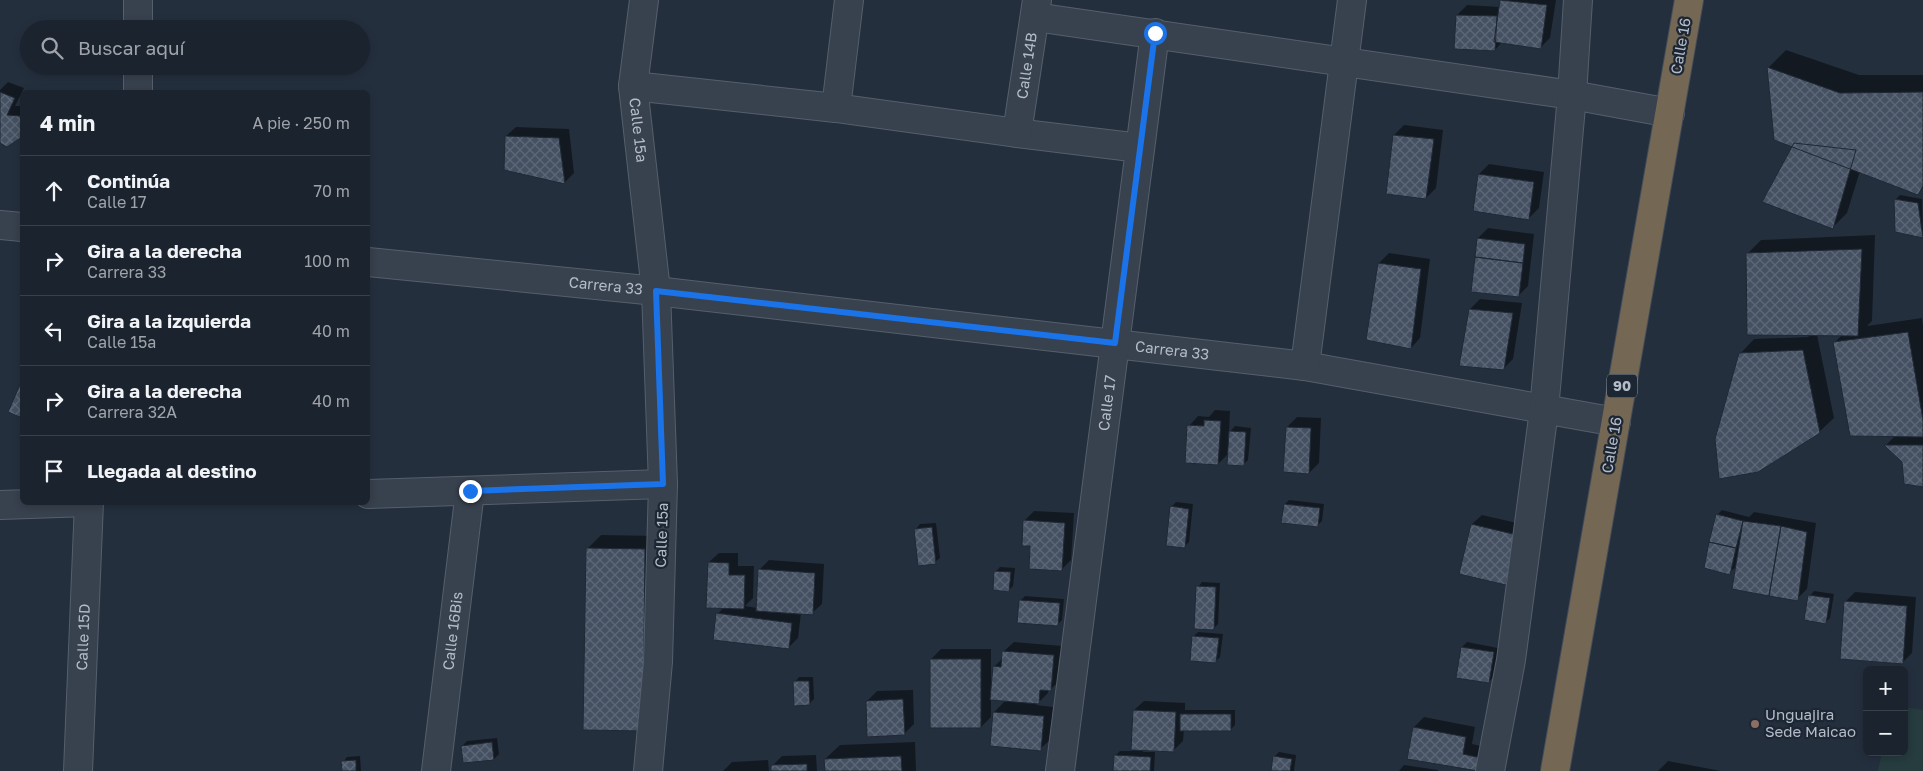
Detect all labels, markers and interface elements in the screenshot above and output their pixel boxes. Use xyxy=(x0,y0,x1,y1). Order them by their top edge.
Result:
street label: Calle 16 xyxy=(1666,16,1694,75)
search box xyxy=(20,20,370,75)
route start xyxy=(1144,22,1167,45)
street label: Calle 14B xyxy=(1012,31,1040,100)
icon: search xyxy=(38,34,66,62)
text: Buscar aquí xyxy=(78,36,185,59)
street label: Calle 15a xyxy=(626,97,652,163)
text: 4 min xyxy=(40,110,95,136)
text: A pie · 250 m xyxy=(252,113,350,133)
text: Continúa xyxy=(87,169,170,192)
icon: ahead xyxy=(40,177,68,205)
text: 70 m xyxy=(313,181,350,201)
text: Calle 17 xyxy=(87,192,147,212)
text: Gira a la derecha xyxy=(87,239,242,262)
icon: right xyxy=(40,247,68,275)
text: 100 m xyxy=(304,251,350,271)
text: Carrera 33 xyxy=(87,262,166,282)
street label: Carrera 33 xyxy=(568,272,644,298)
text: Gira a la izquierda xyxy=(87,309,251,332)
icon: left xyxy=(40,317,68,345)
text: 40 m xyxy=(312,321,350,341)
text: Calle 15a xyxy=(87,332,156,352)
street label: Carrera 33 xyxy=(1134,336,1210,363)
street label: Calle 17 xyxy=(1094,374,1119,432)
road number: 90 xyxy=(1607,374,1637,398)
text: Gira a la derecha xyxy=(87,379,242,402)
icon: right xyxy=(40,387,68,415)
text: 40 m xyxy=(312,391,350,411)
text: Carrera 32A xyxy=(87,402,177,422)
street label: Calle 16 xyxy=(1597,415,1625,474)
icon: arrive xyxy=(40,457,68,485)
text: Llegada al destino xyxy=(87,459,257,482)
route end xyxy=(459,480,482,503)
street label: Calle 15a xyxy=(651,502,671,568)
street label: Calle 16Bis xyxy=(438,591,466,671)
street label: Calle 15D xyxy=(72,603,93,671)
map controls xyxy=(1863,666,1908,756)
button: + xyxy=(1863,666,1908,711)
place label: Unguajira Sede Maicao xyxy=(1765,705,1856,740)
button: − xyxy=(1863,711,1908,756)
marker: Unguajira Sede Maicao xyxy=(1749,718,1761,730)

